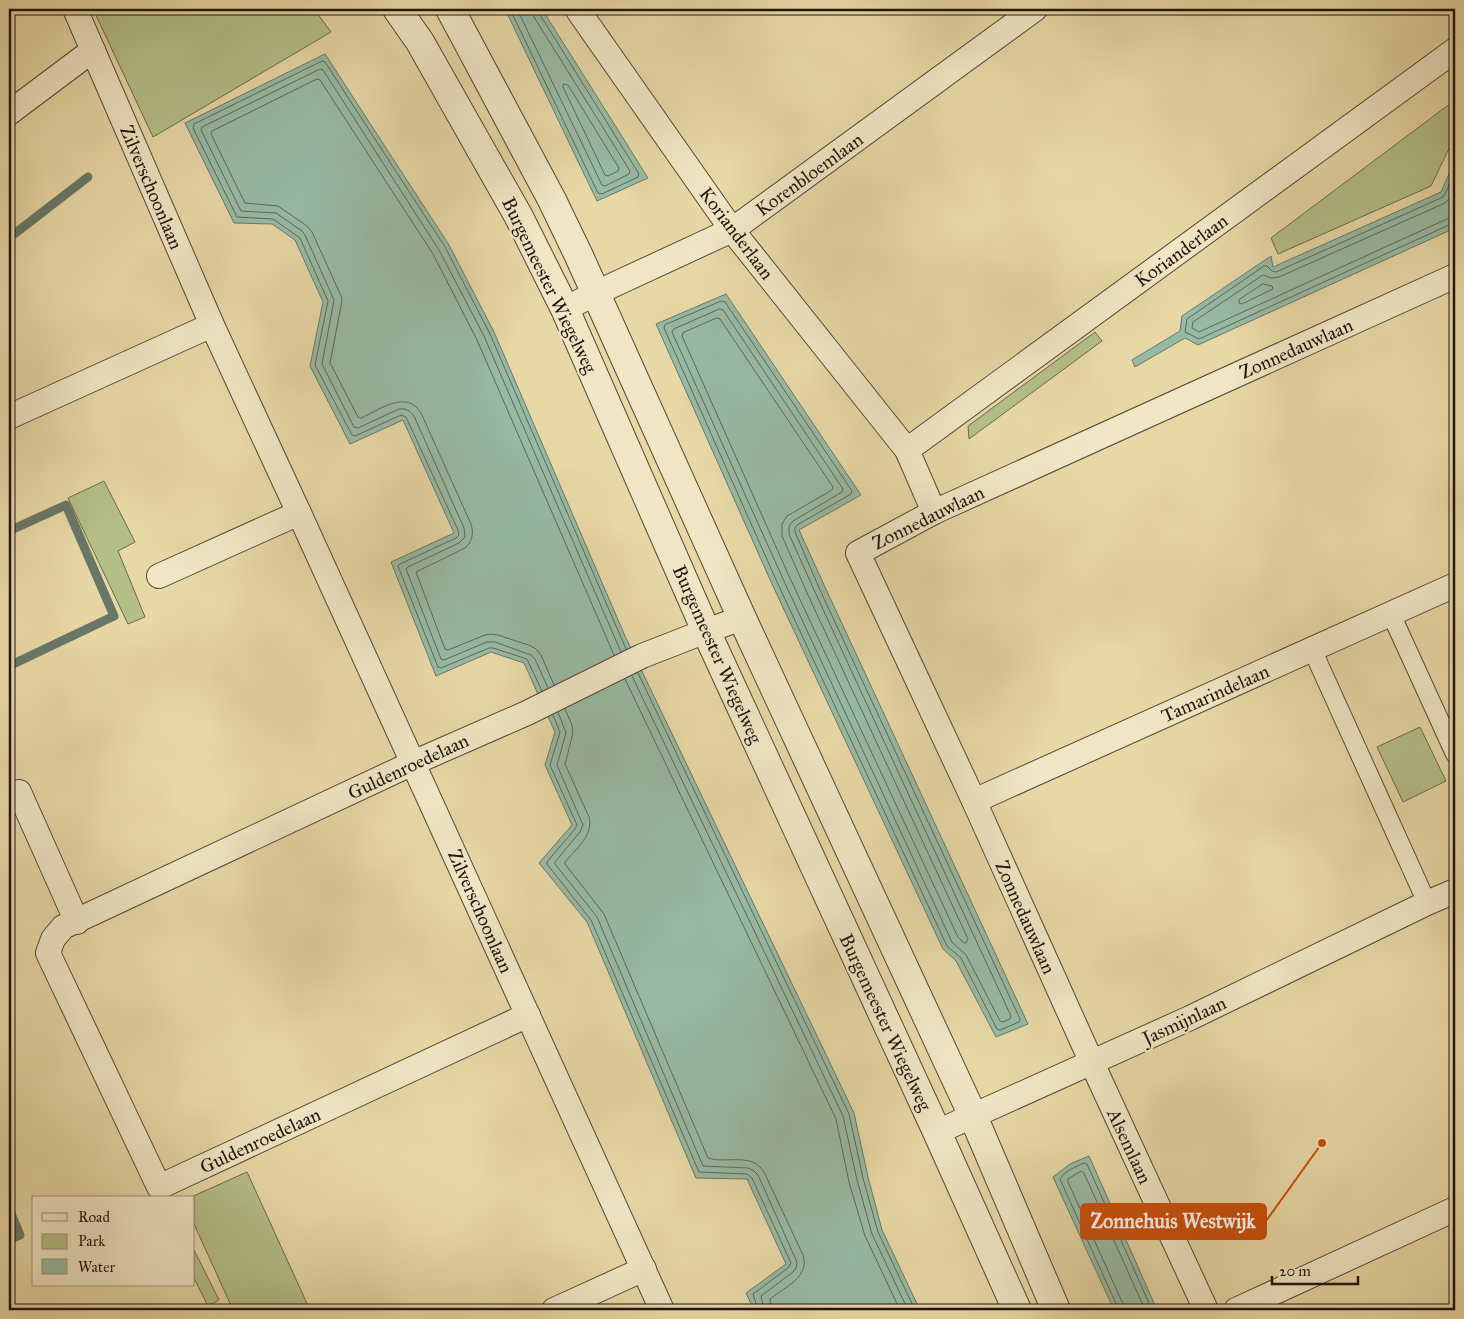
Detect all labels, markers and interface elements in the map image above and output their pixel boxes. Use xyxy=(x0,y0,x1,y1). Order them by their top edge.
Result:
street label: Zilverschoonlaan xyxy=(115,122,188,253)
street label: Korenbloemlaan xyxy=(751,128,868,221)
street label: Korianderlaan xyxy=(694,183,779,284)
street label: Burgemeester Wiegelweg xyxy=(496,193,602,378)
street label: Korianderlaan xyxy=(1130,209,1232,292)
street label: Zonnedauwlaan xyxy=(1236,313,1356,384)
street label: Zonnedauwlaan xyxy=(869,480,988,554)
street label: Burgemeester Wiegelweg xyxy=(667,561,767,748)
street label: Tamarindelaan xyxy=(1158,659,1273,727)
street label: Guldenroedelaan xyxy=(344,728,472,804)
street label: Zilverschoonlaan xyxy=(443,846,518,976)
street label: Zonnedauwlaan xyxy=(990,857,1061,977)
street label: Burgemeester Wiegelweg xyxy=(833,930,937,1115)
street label: Jasmijnlaan xyxy=(1137,991,1230,1052)
street label: Guldenroedelaan xyxy=(196,1102,324,1178)
street label: Alsemlaan xyxy=(1102,1104,1157,1187)
legend xyxy=(32,1196,195,1286)
callout: Zonnehuis Westwijk xyxy=(1081,1204,1266,1239)
text: Road xyxy=(78,1208,110,1226)
text: Zonnehuis Westwijk xyxy=(1091,1209,1256,1234)
text: Park xyxy=(78,1232,105,1250)
scale bar xyxy=(1272,1254,1358,1286)
text: Water xyxy=(78,1258,115,1276)
text: 20 m xyxy=(1279,1262,1311,1280)

